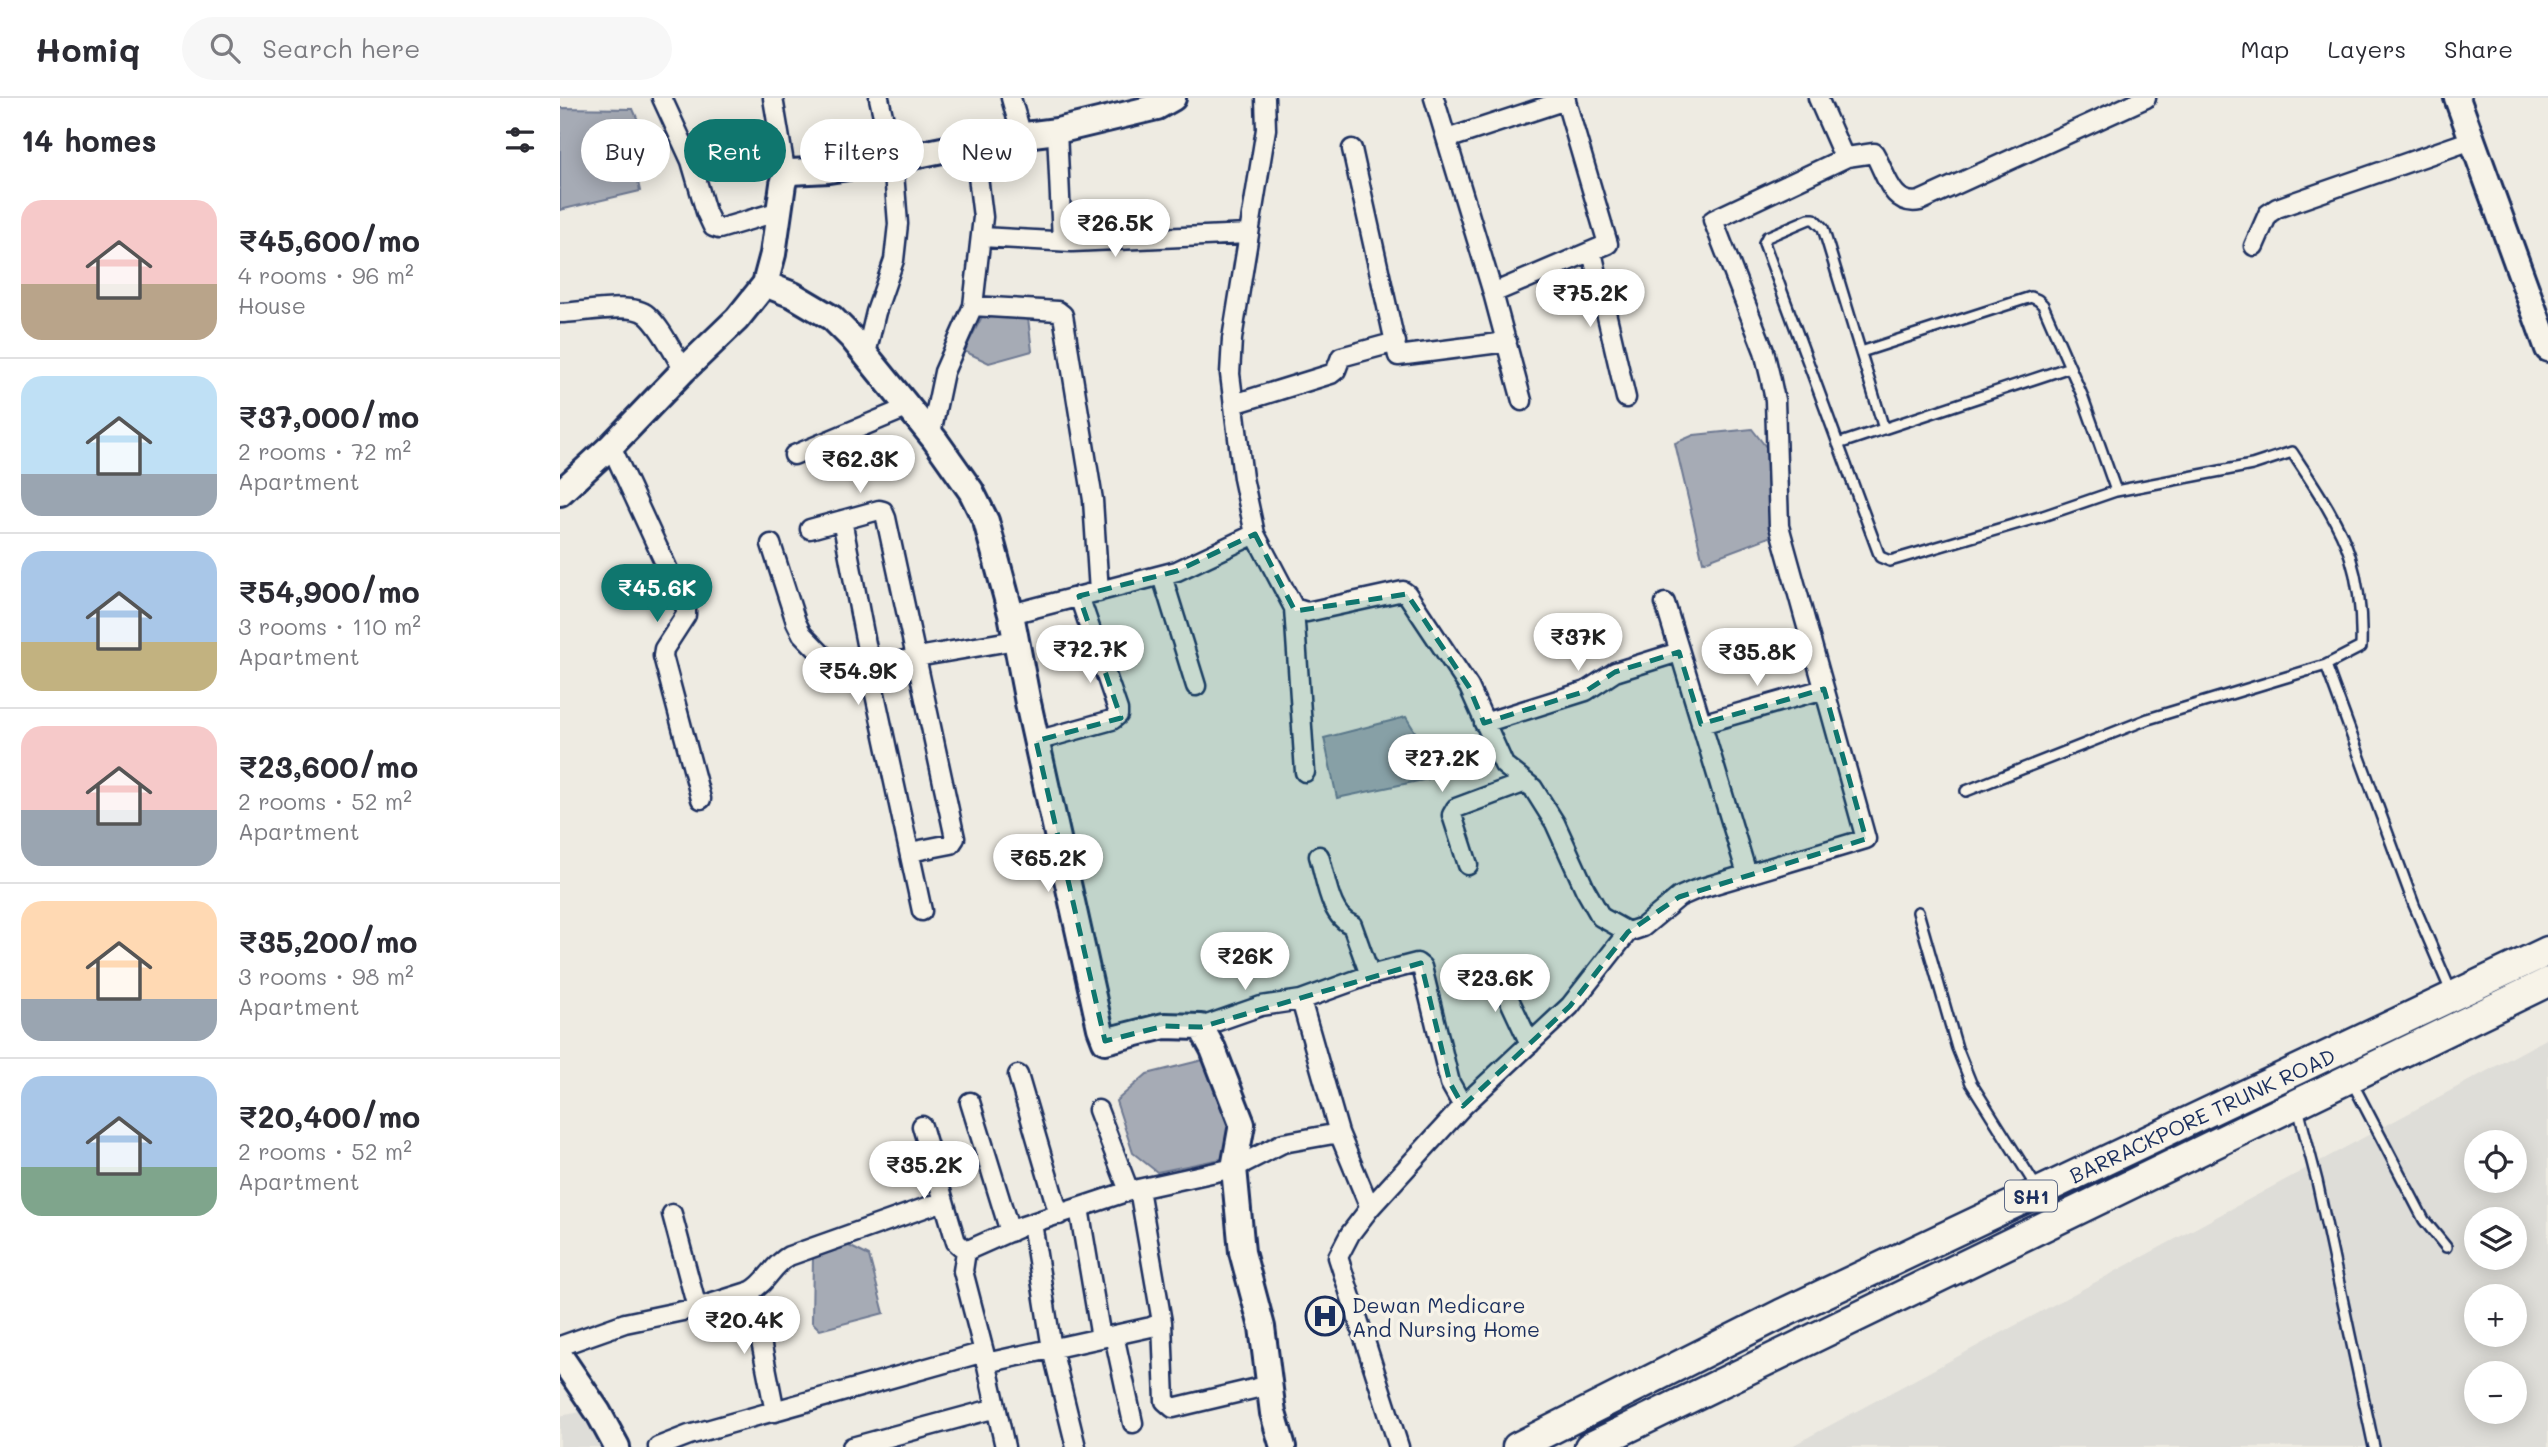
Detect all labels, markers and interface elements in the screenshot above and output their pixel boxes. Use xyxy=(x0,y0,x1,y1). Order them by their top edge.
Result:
search box xyxy=(182,17,672,80)
text: Homiq xyxy=(35,27,140,70)
icon: search xyxy=(206,29,244,67)
text: Search here xyxy=(262,31,420,65)
text: Map xyxy=(2241,33,2289,64)
text: Layers xyxy=(2327,33,2406,64)
text: Share xyxy=(2444,33,2513,64)
chip: Buy xyxy=(581,119,670,182)
chip: Rent xyxy=(684,119,786,182)
chip: Filters xyxy=(800,119,924,182)
chip: New xyxy=(938,119,1037,182)
text: 14 homes xyxy=(21,120,157,160)
icon: filters xyxy=(501,121,539,159)
pin: ₹26.5K xyxy=(1058,200,1172,259)
text: ₹26.5K xyxy=(1076,207,1154,237)
text: ₹45,600/mo xyxy=(238,220,420,260)
icon: home xyxy=(77,228,161,312)
text: 4 rooms · 96 m² xyxy=(238,260,414,290)
pin: ₹75.2K xyxy=(1533,270,1647,329)
text: ₹75.2K xyxy=(1552,277,1628,307)
text: House xyxy=(238,290,306,320)
text: ₹37,000/mo xyxy=(238,396,419,436)
icon: home xyxy=(77,404,161,488)
text: 2 rooms · 72 m² xyxy=(238,436,411,466)
pin: ₹62.3K xyxy=(803,436,917,495)
text: ₹62.3K xyxy=(821,443,899,473)
text: Apartment xyxy=(238,466,360,496)
pin: ₹45.6K xyxy=(600,564,714,624)
text: ₹54,900/mo xyxy=(238,571,420,611)
text: ₹45.6K xyxy=(617,572,697,602)
icon: home xyxy=(77,579,161,663)
text: 3 rooms · 110 m² xyxy=(238,611,421,641)
pin: ₹37K xyxy=(1537,614,1619,673)
text: ₹37K xyxy=(1550,621,1606,651)
pin: ₹72.7K xyxy=(1033,626,1147,685)
pin: ₹35.8K xyxy=(1700,628,1814,688)
text: ₹72.7K xyxy=(1052,633,1128,663)
text: ₹35.8K xyxy=(1718,636,1796,666)
text: Apartment xyxy=(238,641,360,671)
pin: ₹54.9K xyxy=(801,648,915,707)
text: ₹54.9K xyxy=(818,655,898,685)
pin: ₹27.2K xyxy=(1385,734,1499,794)
text: ₹27.2K xyxy=(1404,742,1480,772)
text: ₹23,600/mo xyxy=(238,746,418,786)
icon: home xyxy=(77,754,161,838)
text: 2 rooms · 52 m² xyxy=(238,786,412,816)
text: Apartment xyxy=(238,816,360,846)
pin: ₹65.2K xyxy=(991,834,1105,894)
text: ₹65.2K xyxy=(1009,842,1087,872)
text: ₹35,200/mo xyxy=(238,921,418,961)
icon: home xyxy=(77,929,161,1013)
pin: ₹26K xyxy=(1204,932,1286,992)
text: ₹26K xyxy=(1216,940,1274,970)
pin: ₹23.6K xyxy=(1438,954,1552,1014)
text: 3 rooms · 98 m² xyxy=(238,961,414,991)
text: ₹23.6K xyxy=(1456,962,1534,992)
text: Apartment xyxy=(238,991,360,1021)
street label: BARRACKPORE TRUNK ROAD xyxy=(2065,1041,2339,1189)
text: ₹20,400/mo xyxy=(238,1096,420,1136)
icon: home xyxy=(77,1104,161,1188)
map controls xyxy=(2464,1130,2527,1424)
button: locate xyxy=(2464,1130,2527,1193)
text: 2 rooms · 52 m² xyxy=(238,1136,412,1166)
pin: ₹35.2K xyxy=(867,1142,981,1201)
text: ₹35.2K xyxy=(885,1149,963,1179)
text: Apartment xyxy=(238,1166,360,1196)
road number: SH1 xyxy=(2005,1180,2057,1212)
button: layers xyxy=(2464,1207,2527,1270)
button: + xyxy=(2464,1284,2527,1347)
place label: Dewan Medicare And Nursing Home xyxy=(1352,1291,1540,1342)
hospital icon: Dewan Medicare And Nursing Home xyxy=(1304,1295,1346,1337)
pin: ₹20.4K xyxy=(687,1296,801,1356)
text: ₹20.4K xyxy=(704,1304,784,1334)
button: − xyxy=(2464,1361,2527,1424)

